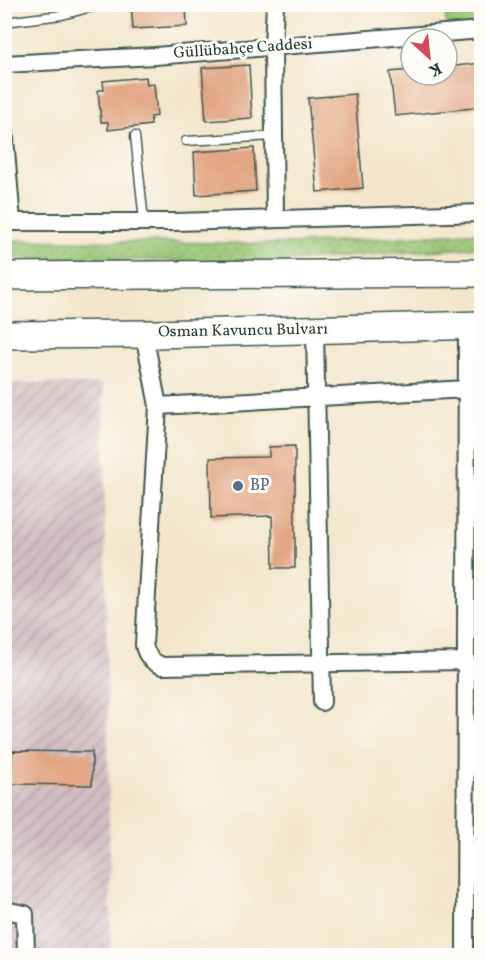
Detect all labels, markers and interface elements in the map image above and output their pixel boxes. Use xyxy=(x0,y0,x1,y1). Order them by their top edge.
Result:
north arrow xyxy=(399,27,459,87)
street label: Güllübahçe Caddesi xyxy=(173,33,313,65)
text: K xyxy=(424,56,445,81)
street label: Osman Kavuncu Bulvarı xyxy=(158,319,328,343)
place label: BP xyxy=(250,475,269,497)
marker: BP xyxy=(231,479,245,493)

